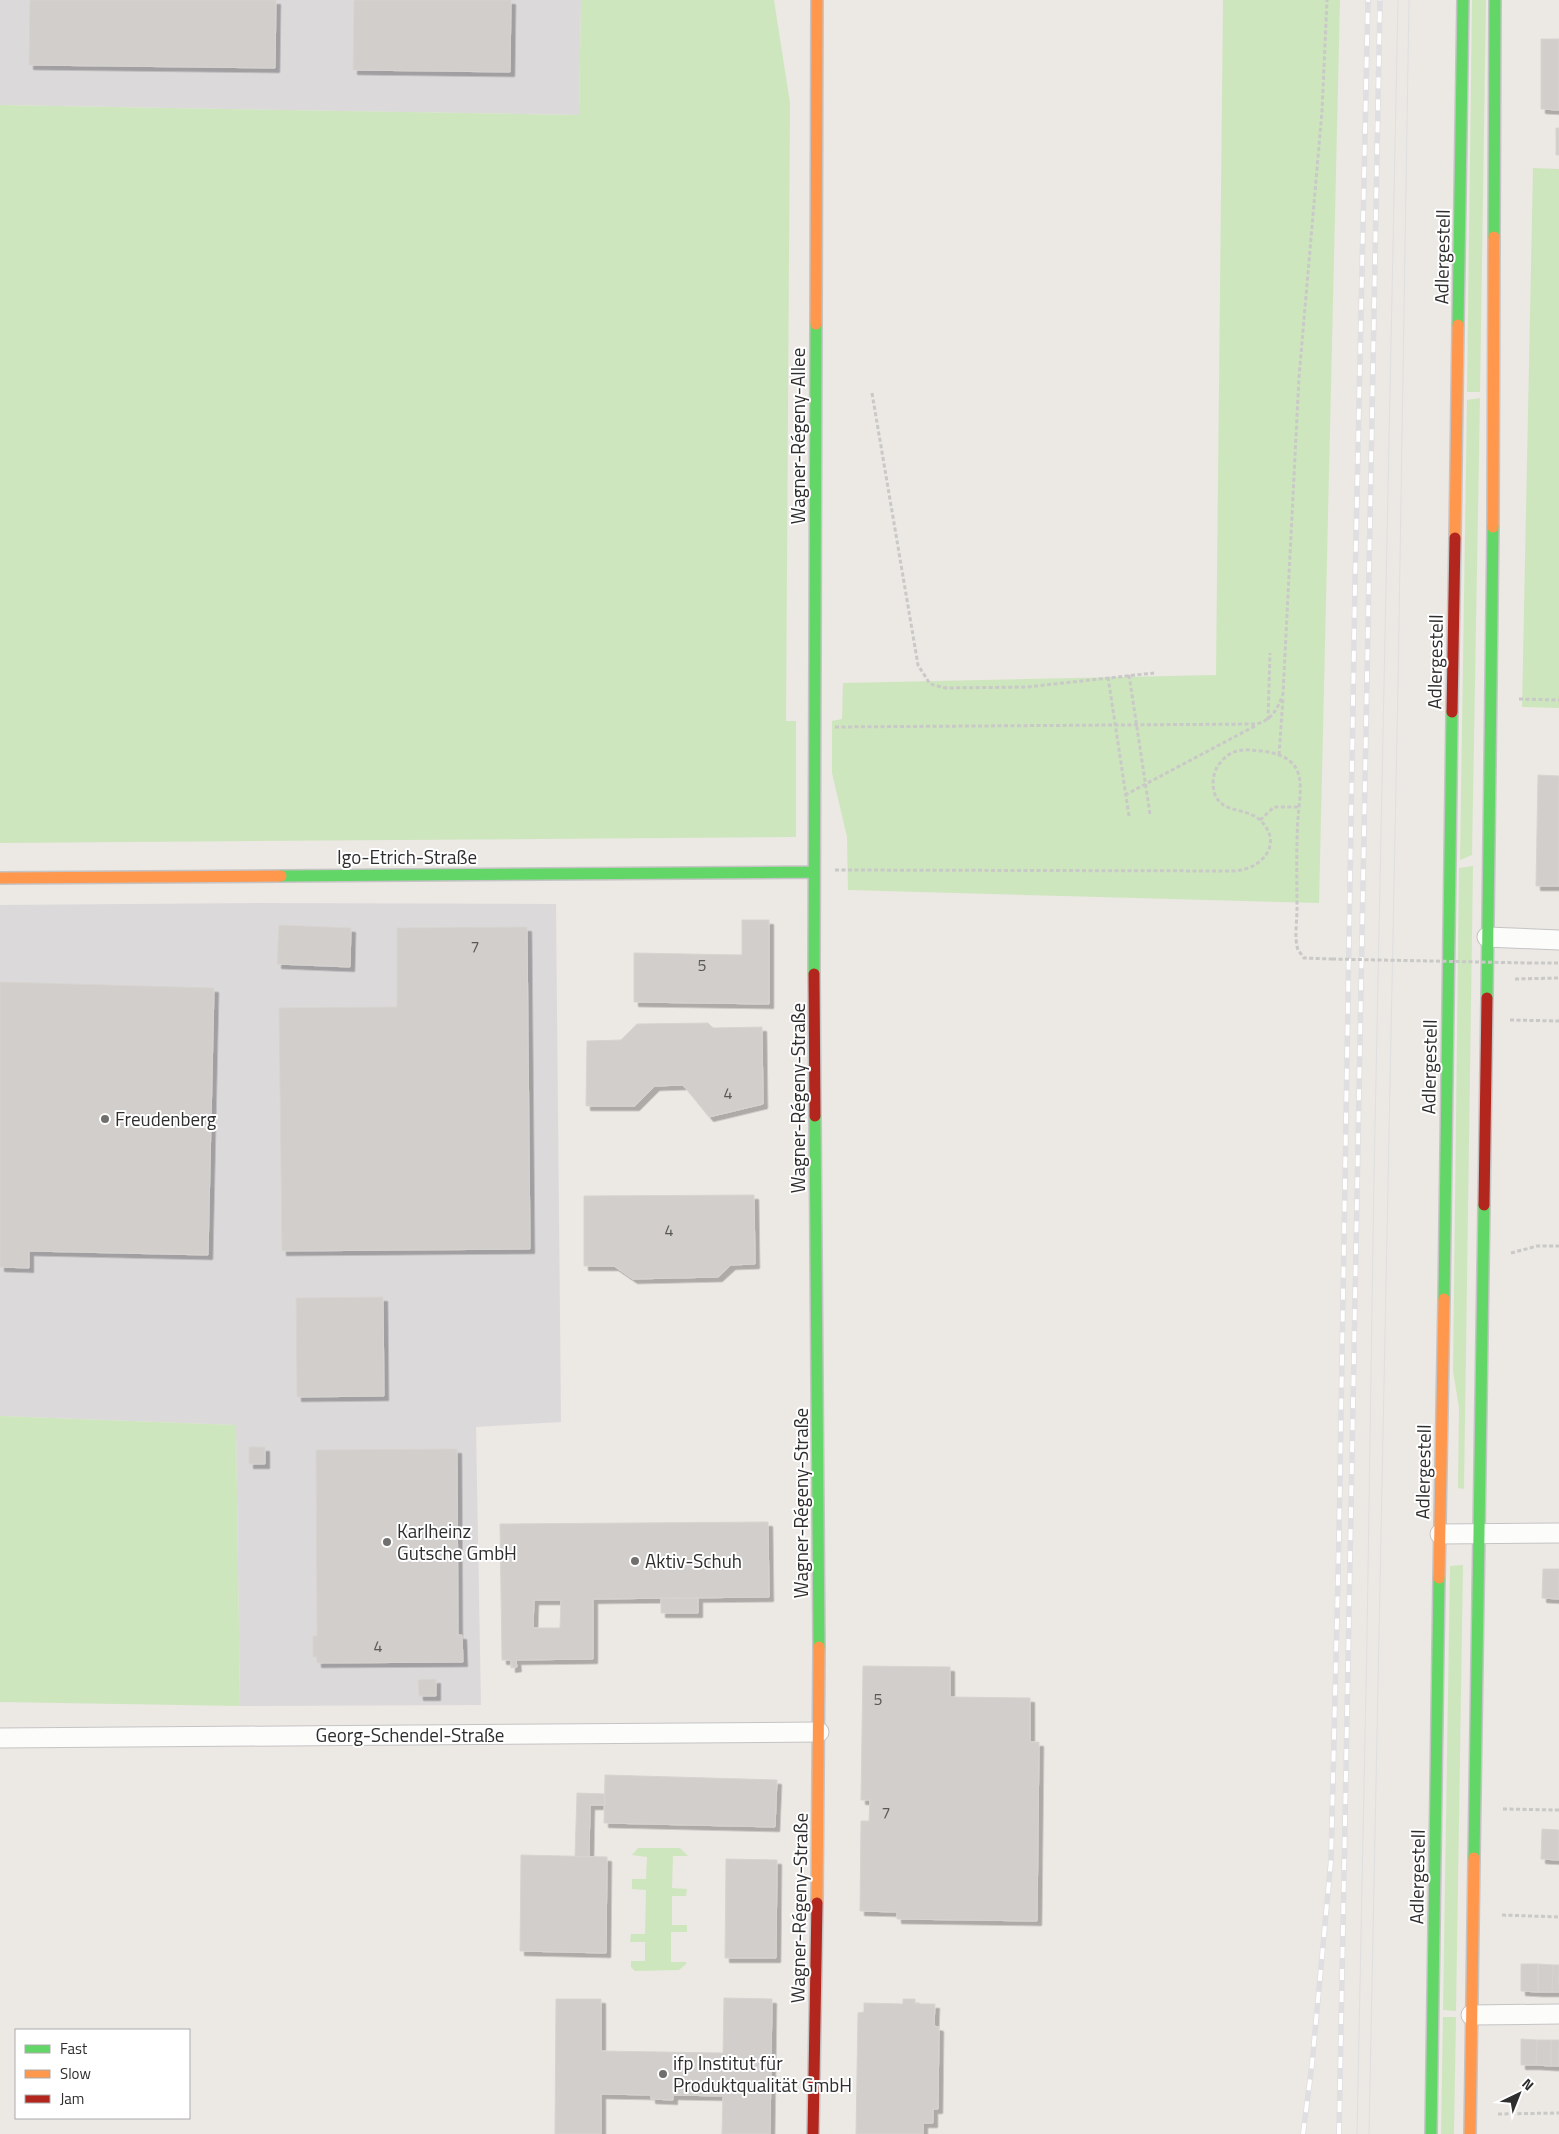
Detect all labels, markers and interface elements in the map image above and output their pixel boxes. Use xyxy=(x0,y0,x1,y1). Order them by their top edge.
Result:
street label: Adlergestell xyxy=(1426,209,1457,305)
street label: Wagner-Régeny-Allee xyxy=(783,348,812,524)
street label: Adlergestell xyxy=(1419,614,1450,710)
street label: Igo-Etrich-Straße xyxy=(337,842,477,871)
house number: 7 xyxy=(471,934,479,958)
house number: 5 xyxy=(698,953,707,977)
street label: Wagner-Régeny-Straße xyxy=(783,1003,812,1193)
street label: Adlergestell xyxy=(1413,1019,1444,1115)
house number: 4 xyxy=(724,1081,733,1105)
place label: Freudenberg xyxy=(115,1104,217,1133)
marker: Freudenberg xyxy=(99,1113,111,1125)
house number: 4 xyxy=(665,1218,674,1242)
street label: Wagner-Régeny-Straße xyxy=(786,1408,815,1598)
street label: Adlergestell xyxy=(1407,1424,1438,1520)
place label: Karlheinz Gutsche GmbH xyxy=(397,1516,517,1567)
marker: Karlheinz Gutsche GmbH xyxy=(381,1536,393,1548)
place label: Aktiv-Schuh xyxy=(645,1546,742,1575)
marker: Aktiv-Schuh xyxy=(629,1555,641,1567)
house number: 4 xyxy=(374,1634,383,1658)
house number: 5 xyxy=(874,1687,883,1711)
street label: Georg-Schendel-Straße xyxy=(316,1720,504,1749)
house number: 7 xyxy=(882,1800,890,1824)
street label: Wagner-Régeny-Straße xyxy=(782,1813,815,2003)
street label: Adlergestell xyxy=(1401,1829,1432,1925)
legend xyxy=(15,2029,190,2119)
text: Fast xyxy=(60,2037,88,2060)
place label: ifp Institut für Produktqualität GmbH xyxy=(673,2048,852,2099)
text: Slow xyxy=(60,2062,91,2085)
marker: ifp Institut für Produktqualität GmbH xyxy=(657,2068,669,2080)
north arrow xyxy=(1494,2069,1544,2119)
text: N xyxy=(1517,2073,1539,2095)
text: Jam xyxy=(60,2087,84,2110)

